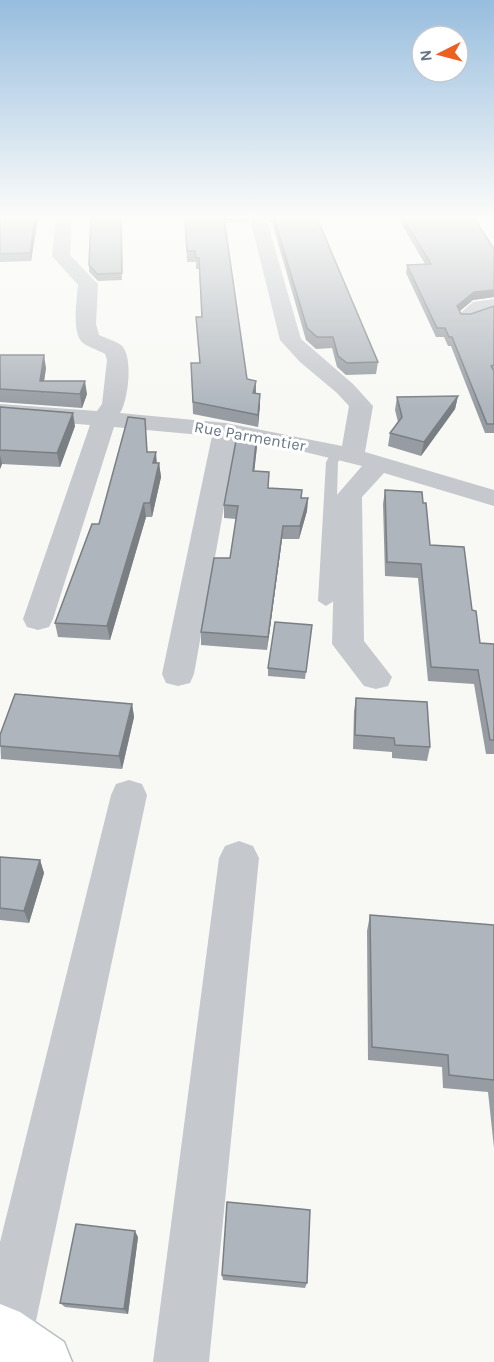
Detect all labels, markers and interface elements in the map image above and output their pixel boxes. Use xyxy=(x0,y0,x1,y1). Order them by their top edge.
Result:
north arrow xyxy=(410,24,470,84)
text: N xyxy=(416,49,436,62)
street label: Rue Parmentier xyxy=(193,417,307,455)

